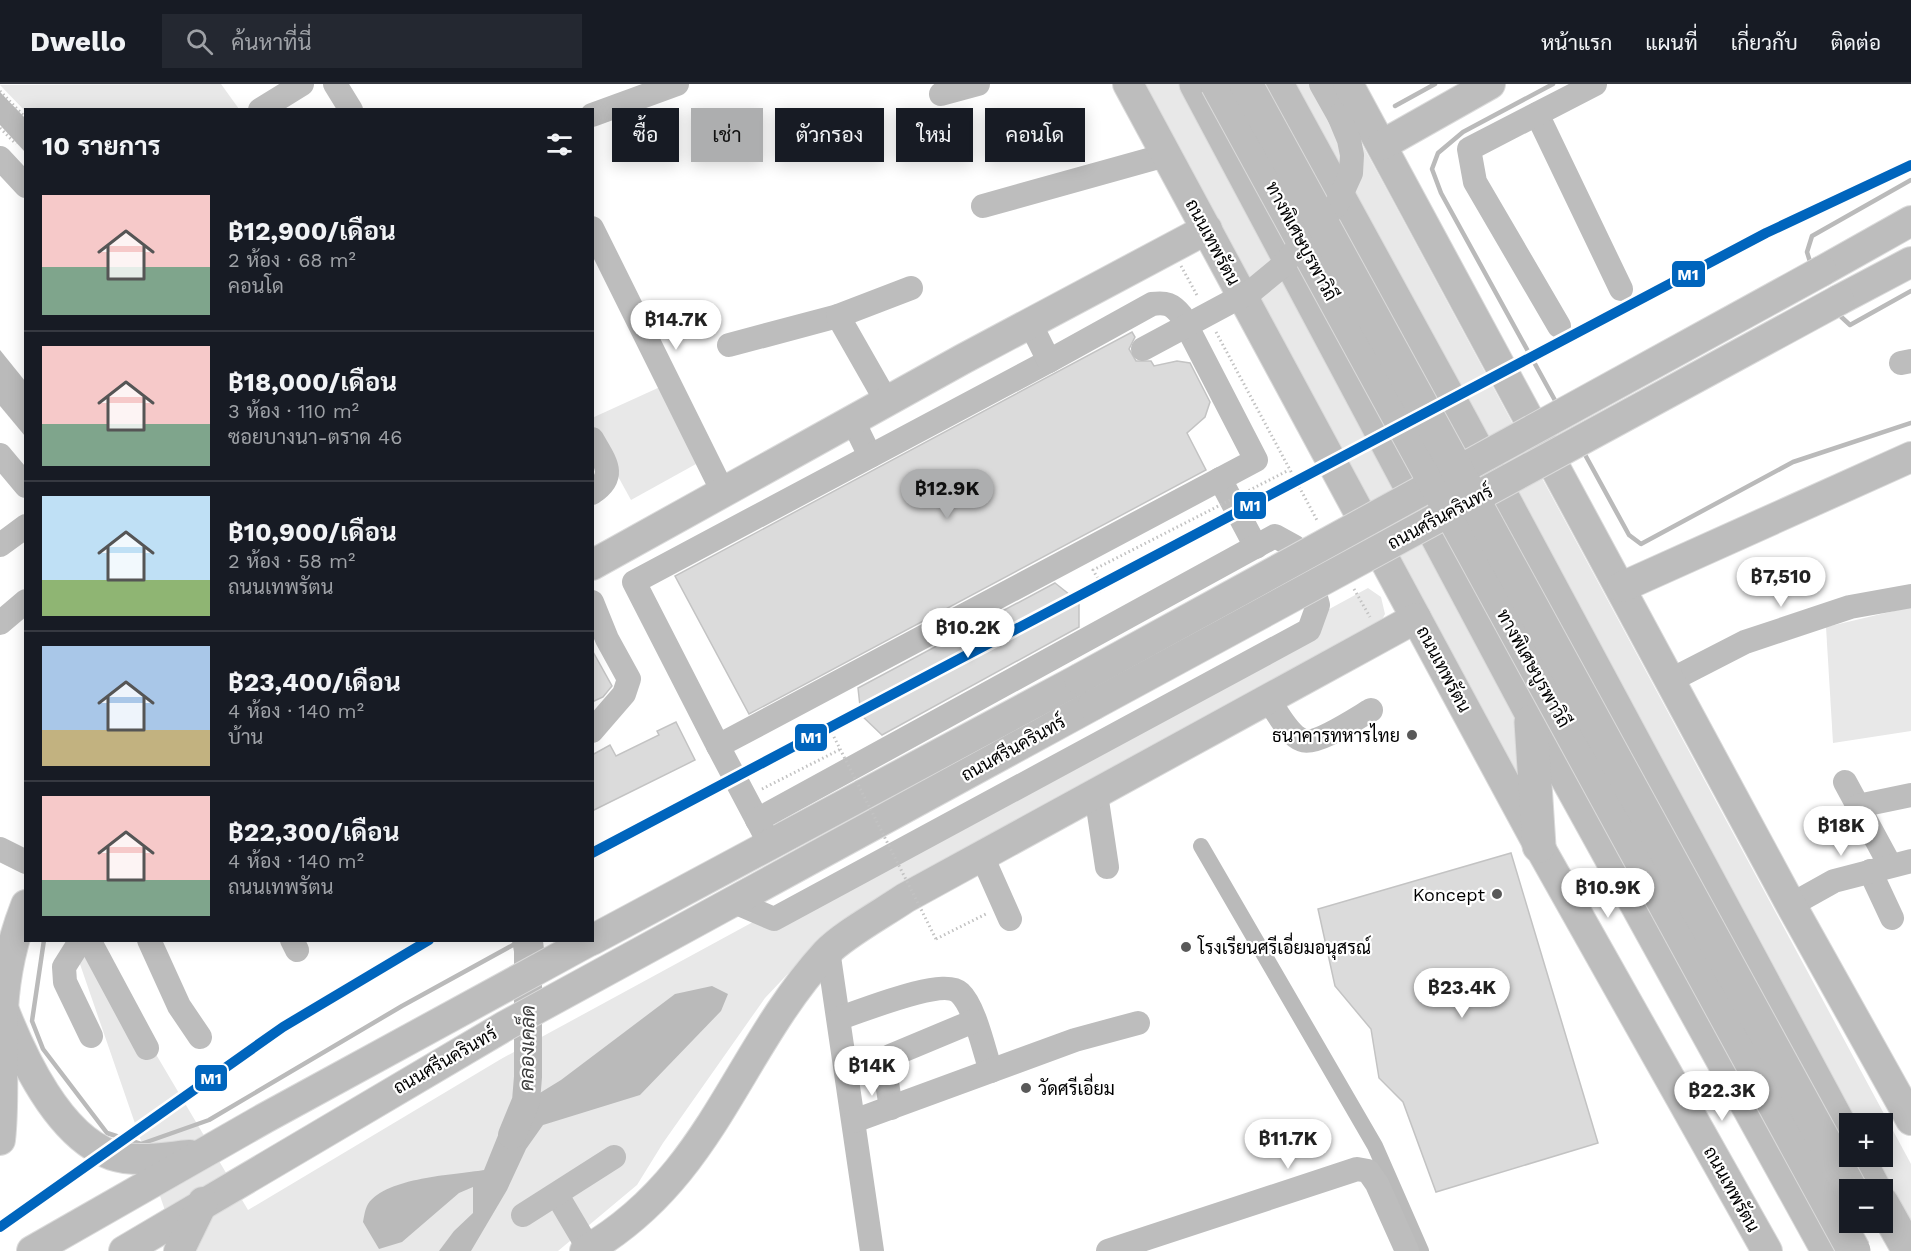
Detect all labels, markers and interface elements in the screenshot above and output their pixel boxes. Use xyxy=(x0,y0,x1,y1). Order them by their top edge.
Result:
search box xyxy=(162,14,582,68)
text: Dwello xyxy=(30,25,126,58)
icon: search xyxy=(183,25,216,58)
text: ค้นหาที่นี่ xyxy=(231,30,312,55)
text: หน้าแรก xyxy=(1541,30,1612,55)
text: แผนที่ xyxy=(1645,30,1698,55)
text: เกี่ยวกับ xyxy=(1731,30,1798,55)
text: ติดต่อ xyxy=(1831,30,1881,55)
chip: ซื้อ xyxy=(612,108,679,162)
chip: เช่า xyxy=(691,108,763,162)
chip: ตัวกรอง xyxy=(775,108,884,162)
chip: ใหม่ xyxy=(896,108,973,162)
chip: คอนโด xyxy=(985,108,1085,162)
icon: filters xyxy=(543,128,576,161)
text: 10 รายการ xyxy=(42,131,161,161)
street label: ทางพิเศษบูรพาวิถี xyxy=(1259,177,1344,306)
street label: ถนนเทพรัตน xyxy=(1181,195,1245,289)
text: ฿12,900/เดือน xyxy=(228,216,396,246)
icon: home xyxy=(90,219,162,291)
text: 2 ห้อง · 68 m² xyxy=(228,248,356,272)
line badge: M1 xyxy=(1671,260,1706,288)
text: M1 xyxy=(1677,265,1699,284)
text: คอนโด xyxy=(228,274,284,298)
pin: ฿14.7K xyxy=(627,300,725,351)
text: ฿14.7K xyxy=(644,307,708,331)
text: ฿18,000/เดือน xyxy=(228,367,397,397)
icon: home xyxy=(90,370,162,442)
text: 3 ห้อง · 110 m² xyxy=(228,399,359,423)
text: ซอยบางนา-ตราด 46 xyxy=(228,425,402,449)
pin: ฿12.9K xyxy=(898,469,996,520)
text: ฿12.9K xyxy=(915,476,979,500)
street label: ถนนศรีนครินทร์ xyxy=(1383,479,1496,553)
line badge: M1 xyxy=(1233,491,1267,520)
text: M1 xyxy=(1239,496,1261,515)
text: ฿10,900/เดือน xyxy=(228,517,397,547)
icon: home xyxy=(90,520,162,592)
text: 2 ห้อง · 58 m² xyxy=(228,549,355,573)
pin: ฿7,510 xyxy=(1732,557,1830,608)
text: ฿7,510 xyxy=(1751,564,1811,588)
text: ถนนเทพรัตน xyxy=(228,575,333,599)
street label: ทางพิเศษบูรพาวิถี xyxy=(1490,604,1577,732)
pin: ฿10.2K xyxy=(919,608,1017,659)
text: ฿10.2K xyxy=(936,615,1000,639)
street label: ถนนเทพรัตน xyxy=(1412,622,1476,716)
text: ฿23,400/เดือน xyxy=(228,667,401,697)
icon: home xyxy=(90,670,162,742)
text: 4 ห้อง · 140 m² xyxy=(228,699,364,723)
street label: ถนนศรีนครินทร์ xyxy=(956,709,1069,785)
line badge: M1 xyxy=(794,723,828,752)
place label: ธนาคารทหารไทย xyxy=(1272,723,1400,746)
text: บ้าน xyxy=(228,725,263,749)
text: M1 xyxy=(800,728,822,747)
marker: ธนาคารทหารไทย xyxy=(1405,728,1419,742)
pin: ฿18K xyxy=(1805,806,1877,857)
text: ฿18K xyxy=(1817,813,1865,837)
text: ฿22,300/เดือน xyxy=(228,817,400,847)
icon: home xyxy=(90,820,162,892)
text: 4 ห้อง · 140 m² xyxy=(228,849,364,873)
pin: ฿10.9K xyxy=(1559,868,1657,919)
text: ถนนเทพรัตน xyxy=(228,875,333,899)
text: ฿10.9K xyxy=(1575,875,1641,899)
place label: Koncept xyxy=(1413,884,1485,905)
marker: Koncept xyxy=(1490,887,1504,901)
place label: โรงเรียนศรีเอี่ยมอนุสรณ์ xyxy=(1197,932,1371,960)
marker: โรงเรียนศรีเอี่ยมอนุสรณ์ xyxy=(1179,940,1193,954)
pin: ฿23.4K xyxy=(1413,968,1511,1019)
text: ฿23.4K xyxy=(1428,975,1496,999)
water label: คลองเคล็ด xyxy=(511,1005,540,1091)
street label: ถนนศรีนครินทร์ xyxy=(389,1020,501,1098)
pin: ฿14K xyxy=(836,1046,908,1097)
text: ฿14K xyxy=(848,1053,896,1077)
line badge: M1 xyxy=(194,1064,228,1092)
text: M1 xyxy=(200,1069,222,1088)
pin: ฿22.3K xyxy=(1673,1071,1771,1122)
place label: วัดศรีเอี่ยม xyxy=(1038,1073,1115,1099)
text: ฿22.3K xyxy=(1688,1078,1756,1102)
marker: วัดศรีเอี่ยม xyxy=(1019,1081,1033,1095)
map controls xyxy=(1839,1113,1893,1233)
button: + xyxy=(1839,1113,1893,1167)
pin: ฿11.7K xyxy=(1239,1119,1337,1170)
text: ฿11.7K xyxy=(1259,1126,1317,1150)
street label: ถนนเทพรัตน xyxy=(1700,1142,1764,1236)
button: − xyxy=(1839,1179,1893,1233)

